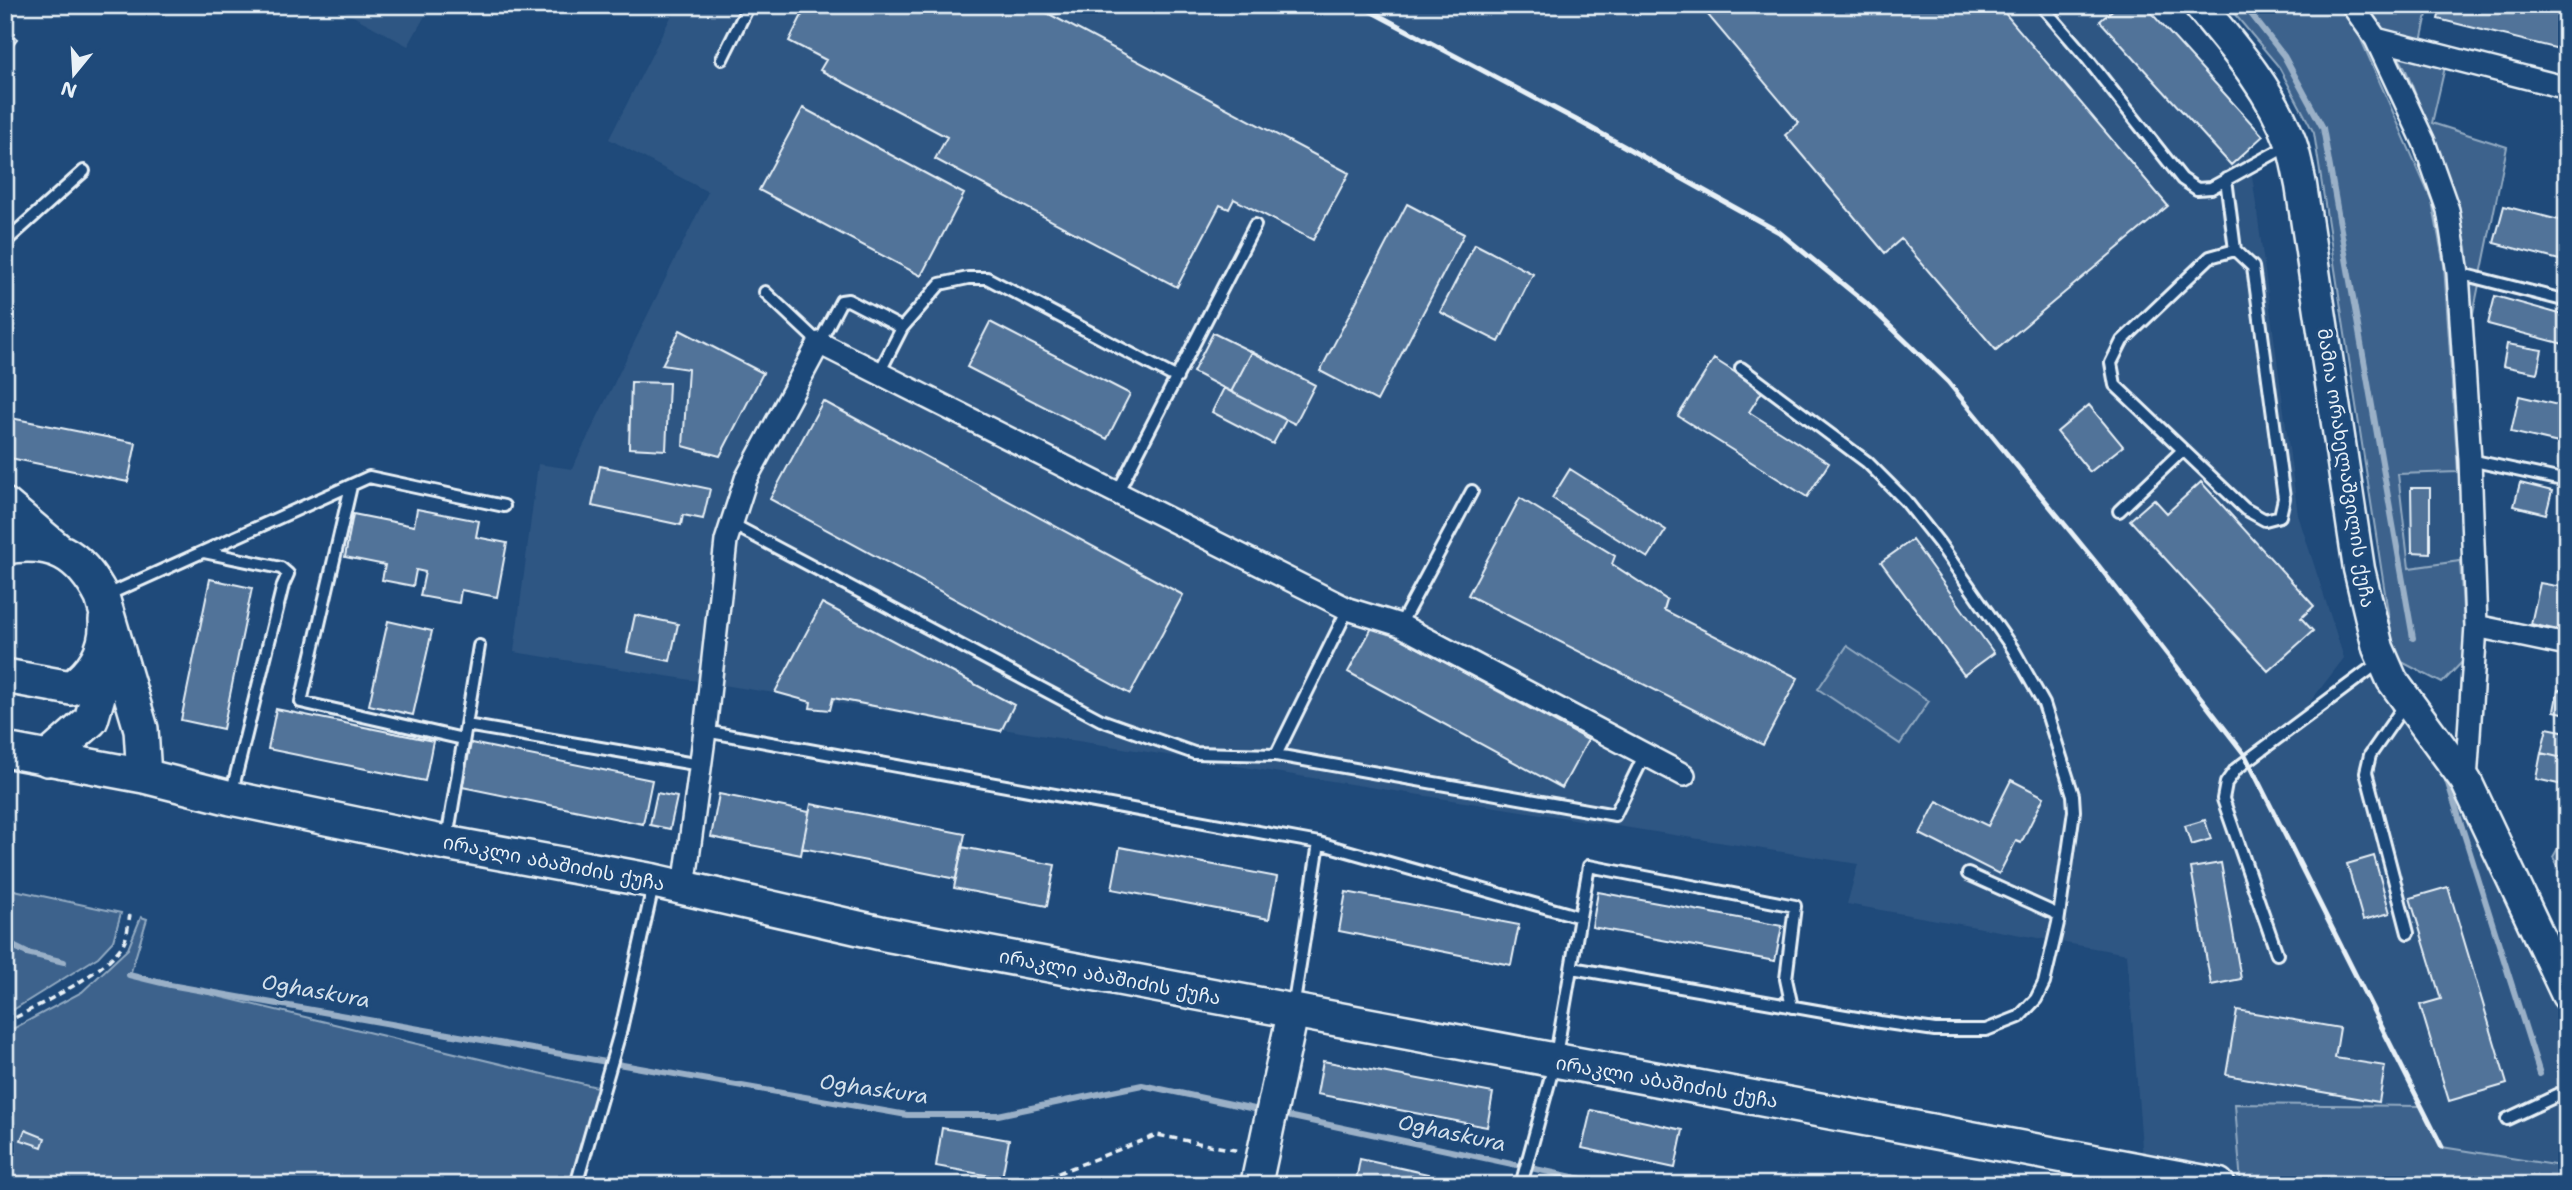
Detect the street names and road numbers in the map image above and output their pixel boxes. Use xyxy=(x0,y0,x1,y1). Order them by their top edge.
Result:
street label: მამია ორახელაშვილის ქუჩა xyxy=(2312,326,2380,610)
street label: ირაკლი აბაშიძის ქუჩა xyxy=(441,829,667,897)
street label: ირაკლი აბაშიძის ქუჩა xyxy=(997,943,1223,1011)
street label: ირაკლი აბაშიძის ქუჩა xyxy=(1554,1050,1780,1114)

